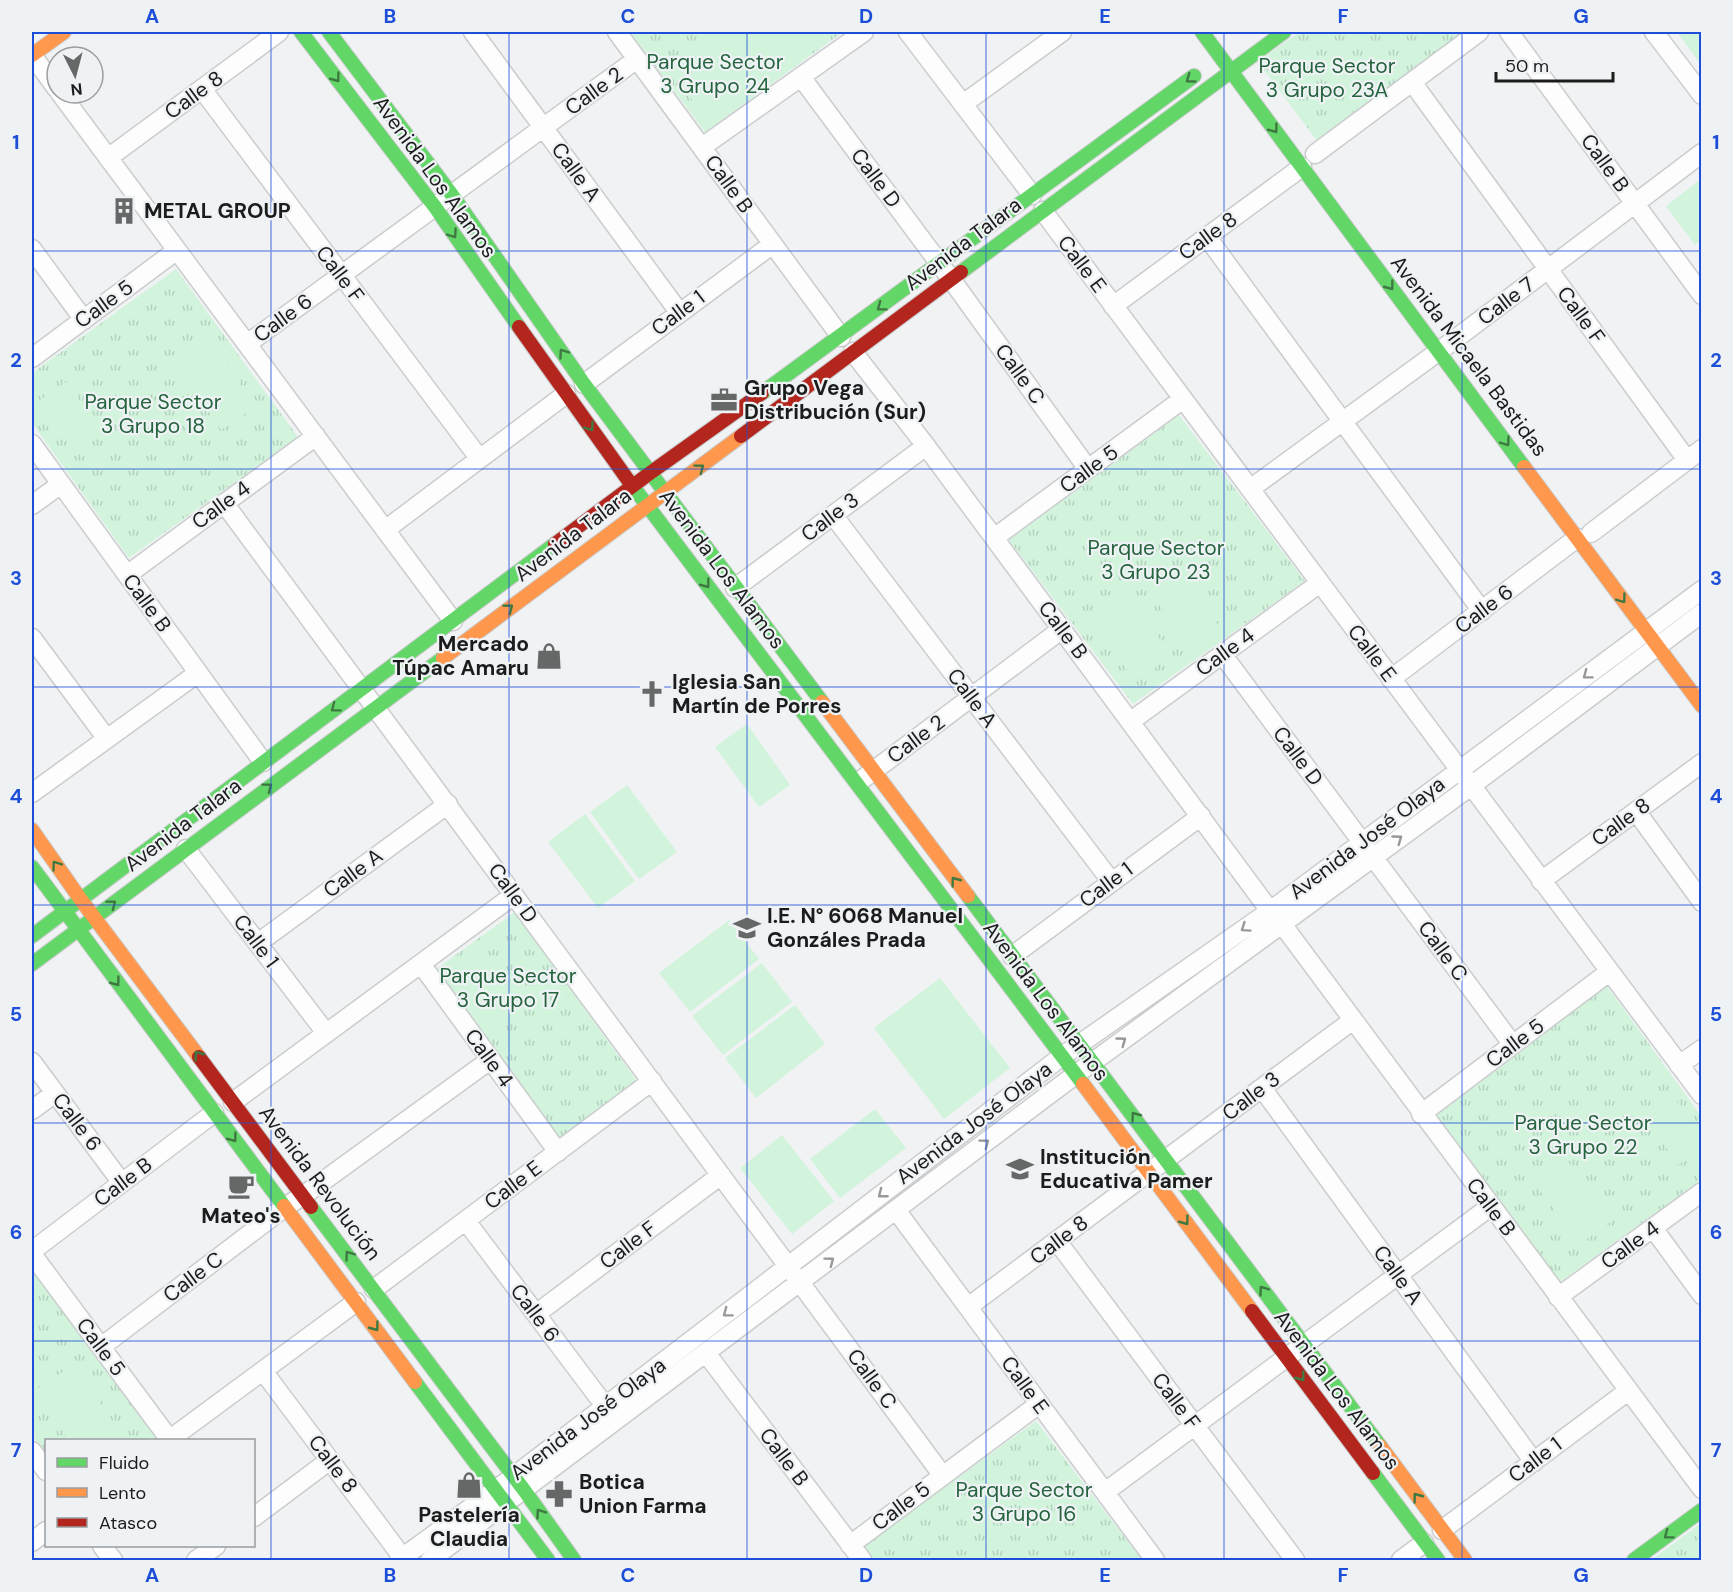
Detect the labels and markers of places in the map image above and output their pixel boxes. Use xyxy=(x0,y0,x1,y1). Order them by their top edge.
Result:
building icon: METAL GROUP xyxy=(109,196,139,226)
place label: METAL GROUP xyxy=(144,197,291,225)
place label: Grupo Vega Distribución (Sur) xyxy=(744,374,926,426)
office icon: Grupo Vega Distribución (Sur) xyxy=(709,385,739,415)
place label: Mercado Túpac Amaru xyxy=(392,630,529,682)
shop icon: Mercado Túpac Amaru xyxy=(534,641,564,671)
place label: Iglesia San Martín de Porres xyxy=(672,668,841,720)
church icon: Iglesia San Martín de Porres xyxy=(637,679,667,709)
place label: I.E. N° 6068 Manuel Gonzáles Prada xyxy=(767,902,963,954)
school or university icon: I.E. N° 6068 Manuel Gonzáles Prada xyxy=(732,913,762,943)
place label: Institución Educativa Pamer xyxy=(1040,1143,1213,1195)
school or university icon: Institución Educativa Pamer xyxy=(1005,1154,1035,1184)
cafe icon: Mateo's xyxy=(226,1171,256,1201)
place label: Mateo's xyxy=(201,1202,281,1230)
place label: Botica Union Farma xyxy=(579,1468,707,1520)
shop icon: Pastelería Claudia xyxy=(454,1470,484,1500)
pharmacy icon: Botica Union Farma xyxy=(544,1479,574,1509)
place label: Pastelería Claudia xyxy=(418,1501,520,1553)

